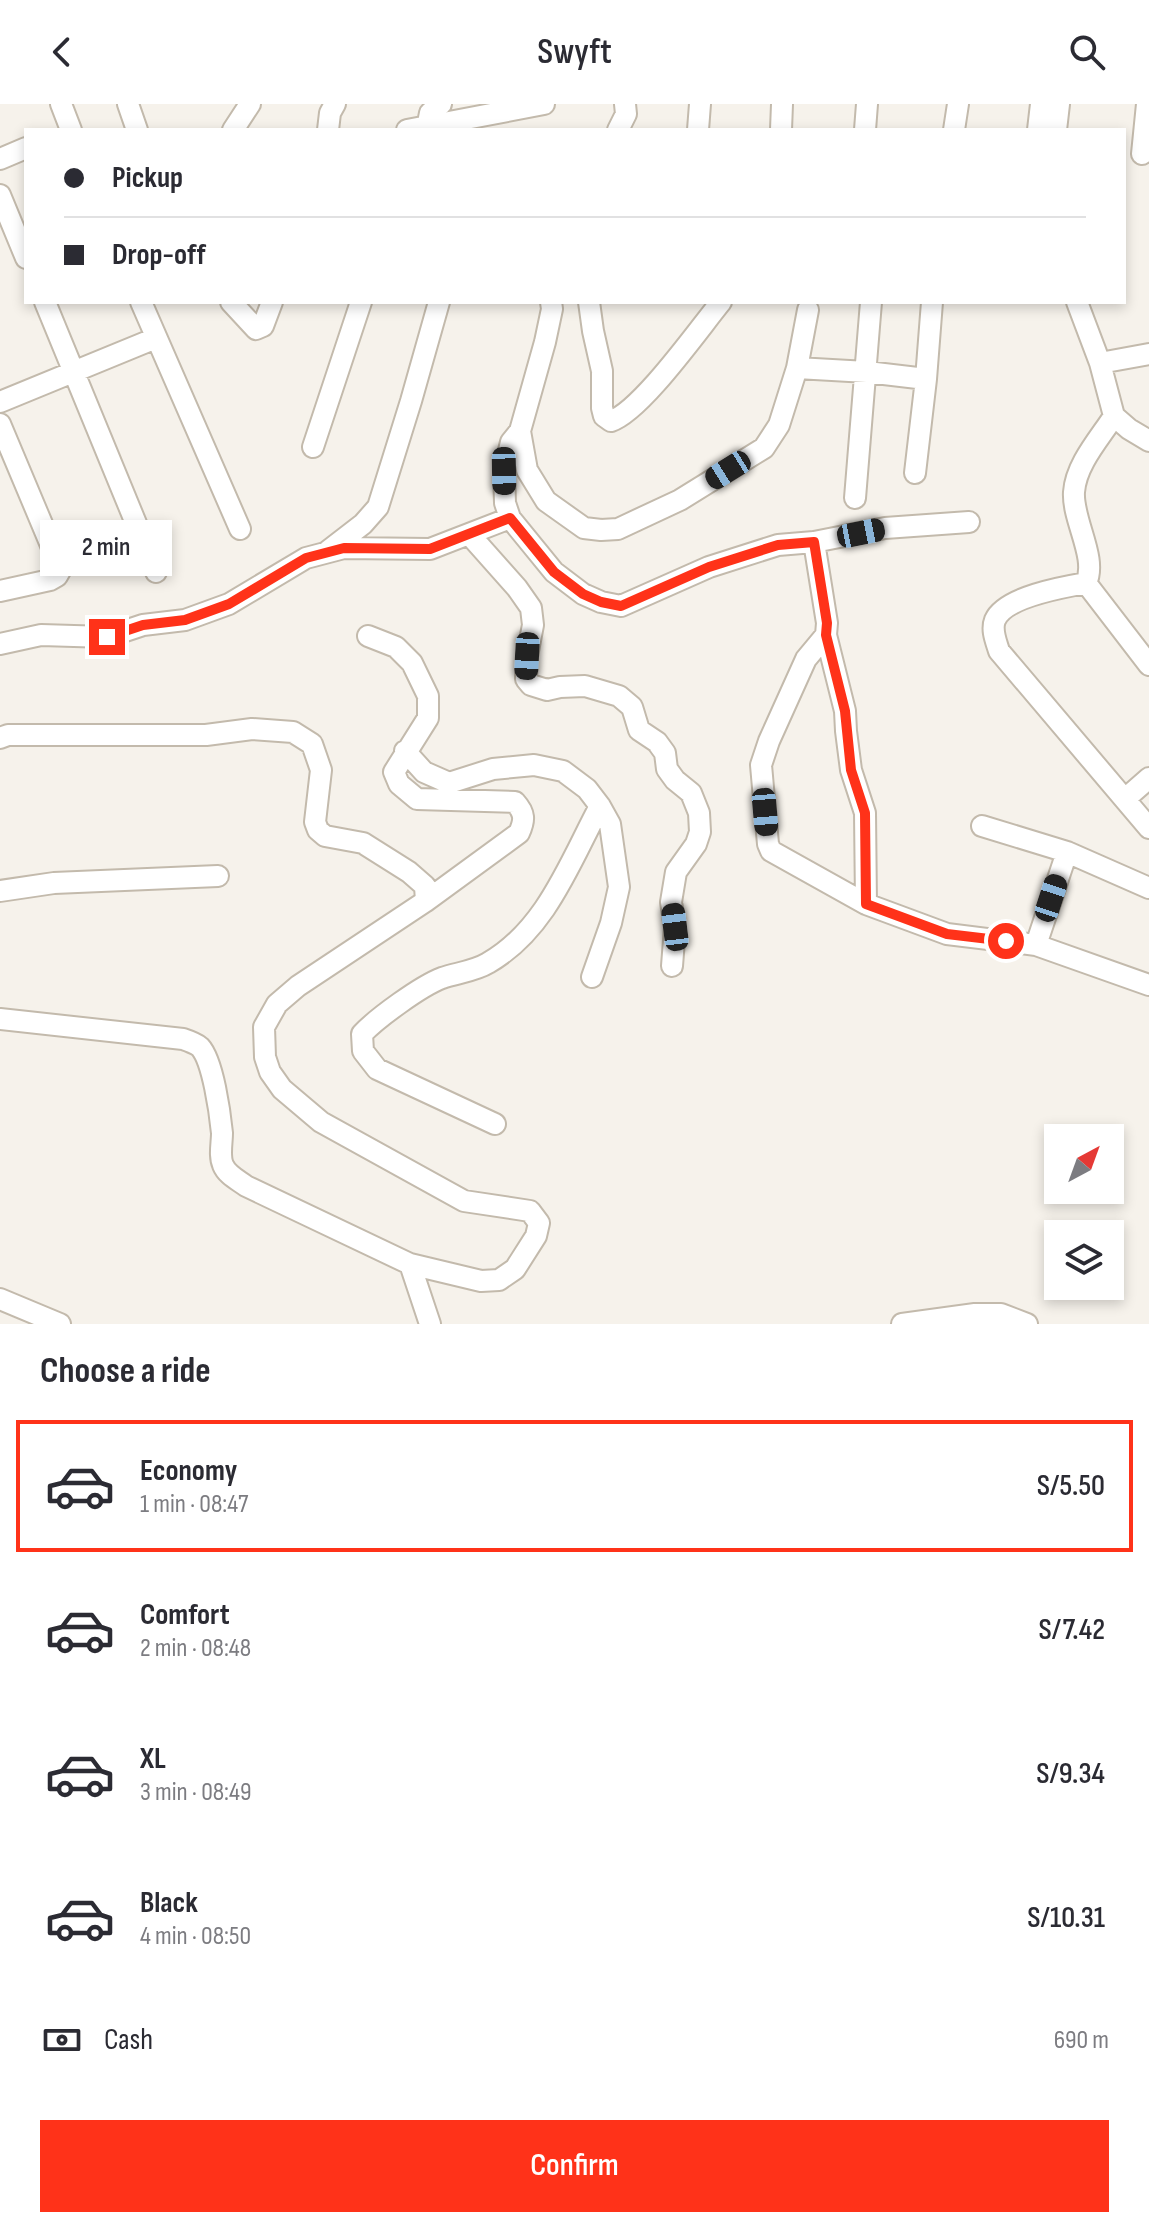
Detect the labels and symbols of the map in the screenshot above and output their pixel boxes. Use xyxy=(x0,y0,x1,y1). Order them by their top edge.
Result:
car xyxy=(492,447,516,495)
car xyxy=(701,447,755,493)
car xyxy=(835,517,887,549)
callout: 2 min xyxy=(41,521,173,577)
route end xyxy=(89,619,125,655)
car xyxy=(514,631,540,681)
car xyxy=(751,787,779,837)
car xyxy=(1032,871,1070,925)
car xyxy=(660,902,690,952)
route start xyxy=(988,923,1024,959)
north arrow xyxy=(1044,1124,1124,1204)

